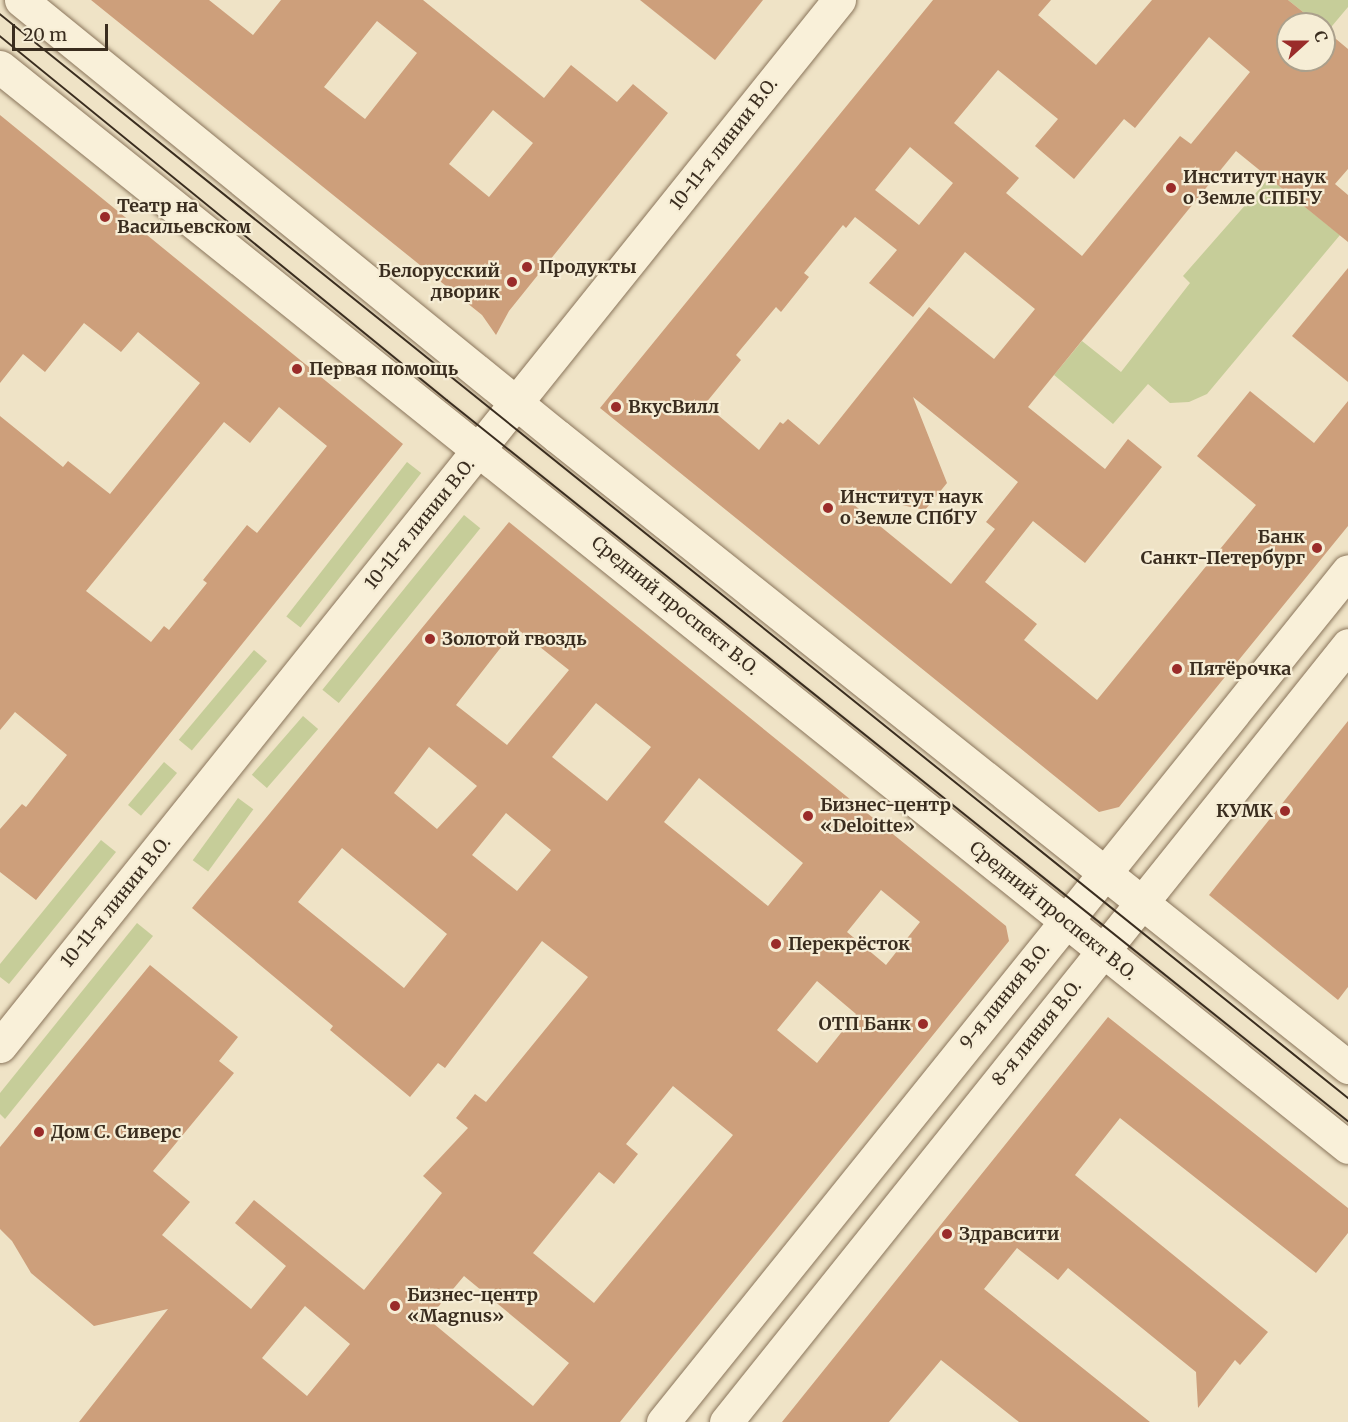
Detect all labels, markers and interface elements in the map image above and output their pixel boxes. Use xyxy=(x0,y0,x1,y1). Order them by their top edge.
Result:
scale bar xyxy=(15,12,111,50)
north arrow xyxy=(1276,12,1336,72)
text: 20 m xyxy=(23,23,67,46)
text: С xyxy=(1310,28,1332,45)
street label: 10-11-я линии В.О. xyxy=(666,73,782,215)
place label: Институт наук о Земле СПБГУ xyxy=(1183,167,1326,210)
marker: Институт наук о Земле СПБГУ xyxy=(1164,181,1178,195)
place label: Театр на Васильевском xyxy=(117,196,251,238)
marker: Театр на Васильевском xyxy=(98,210,112,224)
place label: Продукты xyxy=(539,256,637,278)
marker: Продукты xyxy=(520,260,534,274)
place label: Белорусский дворик xyxy=(378,261,500,304)
marker: Белорусский дворик xyxy=(505,275,519,289)
place label: Первая помощь xyxy=(309,358,458,380)
marker: Первая помощь xyxy=(290,362,304,376)
place label: ВкусВилл xyxy=(628,396,719,418)
marker: ВкусВилл xyxy=(609,400,623,414)
street label: 10-11-я линии В.О. xyxy=(361,454,479,594)
place label: Институт наук о Земле СПбГУ xyxy=(840,487,983,530)
marker: Институт наук о Земле СПбГУ xyxy=(821,501,835,515)
place label: Банк Санкт-Петербург xyxy=(1141,527,1305,570)
street label: Средний проспект В.О. xyxy=(587,532,763,680)
marker: Банк Санкт-Петербург xyxy=(1310,541,1324,555)
place label: Золотой гвоздь xyxy=(442,628,587,650)
marker: Золотой гвоздь xyxy=(423,632,437,646)
place label: Пятёрочка xyxy=(1189,658,1291,680)
marker: Пятёрочка xyxy=(1170,662,1184,676)
place label: Бизнес-центр «Deloitte» xyxy=(820,795,951,838)
place label: КУМК xyxy=(1216,800,1273,822)
marker: КУМК xyxy=(1278,804,1292,818)
marker: Бизнес-центр «Deloitte» xyxy=(801,809,815,823)
street label: 10-11-я линии В.О. xyxy=(57,832,175,972)
street label: Средний проспект В.О. xyxy=(965,837,1141,985)
place label: Перекрёсток xyxy=(788,933,910,955)
marker: Перекрёсток xyxy=(769,937,783,951)
street label: 9-я линия В.О. xyxy=(956,939,1054,1053)
street label: 8-я линия В.О. xyxy=(988,976,1086,1090)
place label: ОТП Банк xyxy=(819,1013,911,1035)
marker: ОТП Банк xyxy=(916,1017,930,1031)
place label: Дом С. Сиверс xyxy=(51,1121,181,1143)
marker: Дом С. Сиверс xyxy=(32,1125,46,1139)
place label: Здравсити xyxy=(959,1223,1060,1245)
marker: Здравсити xyxy=(940,1227,954,1241)
place label: Бизнес-центр «Magnus» xyxy=(407,1285,538,1328)
marker: Бизнес-центр «Magnus» xyxy=(388,1299,402,1313)

